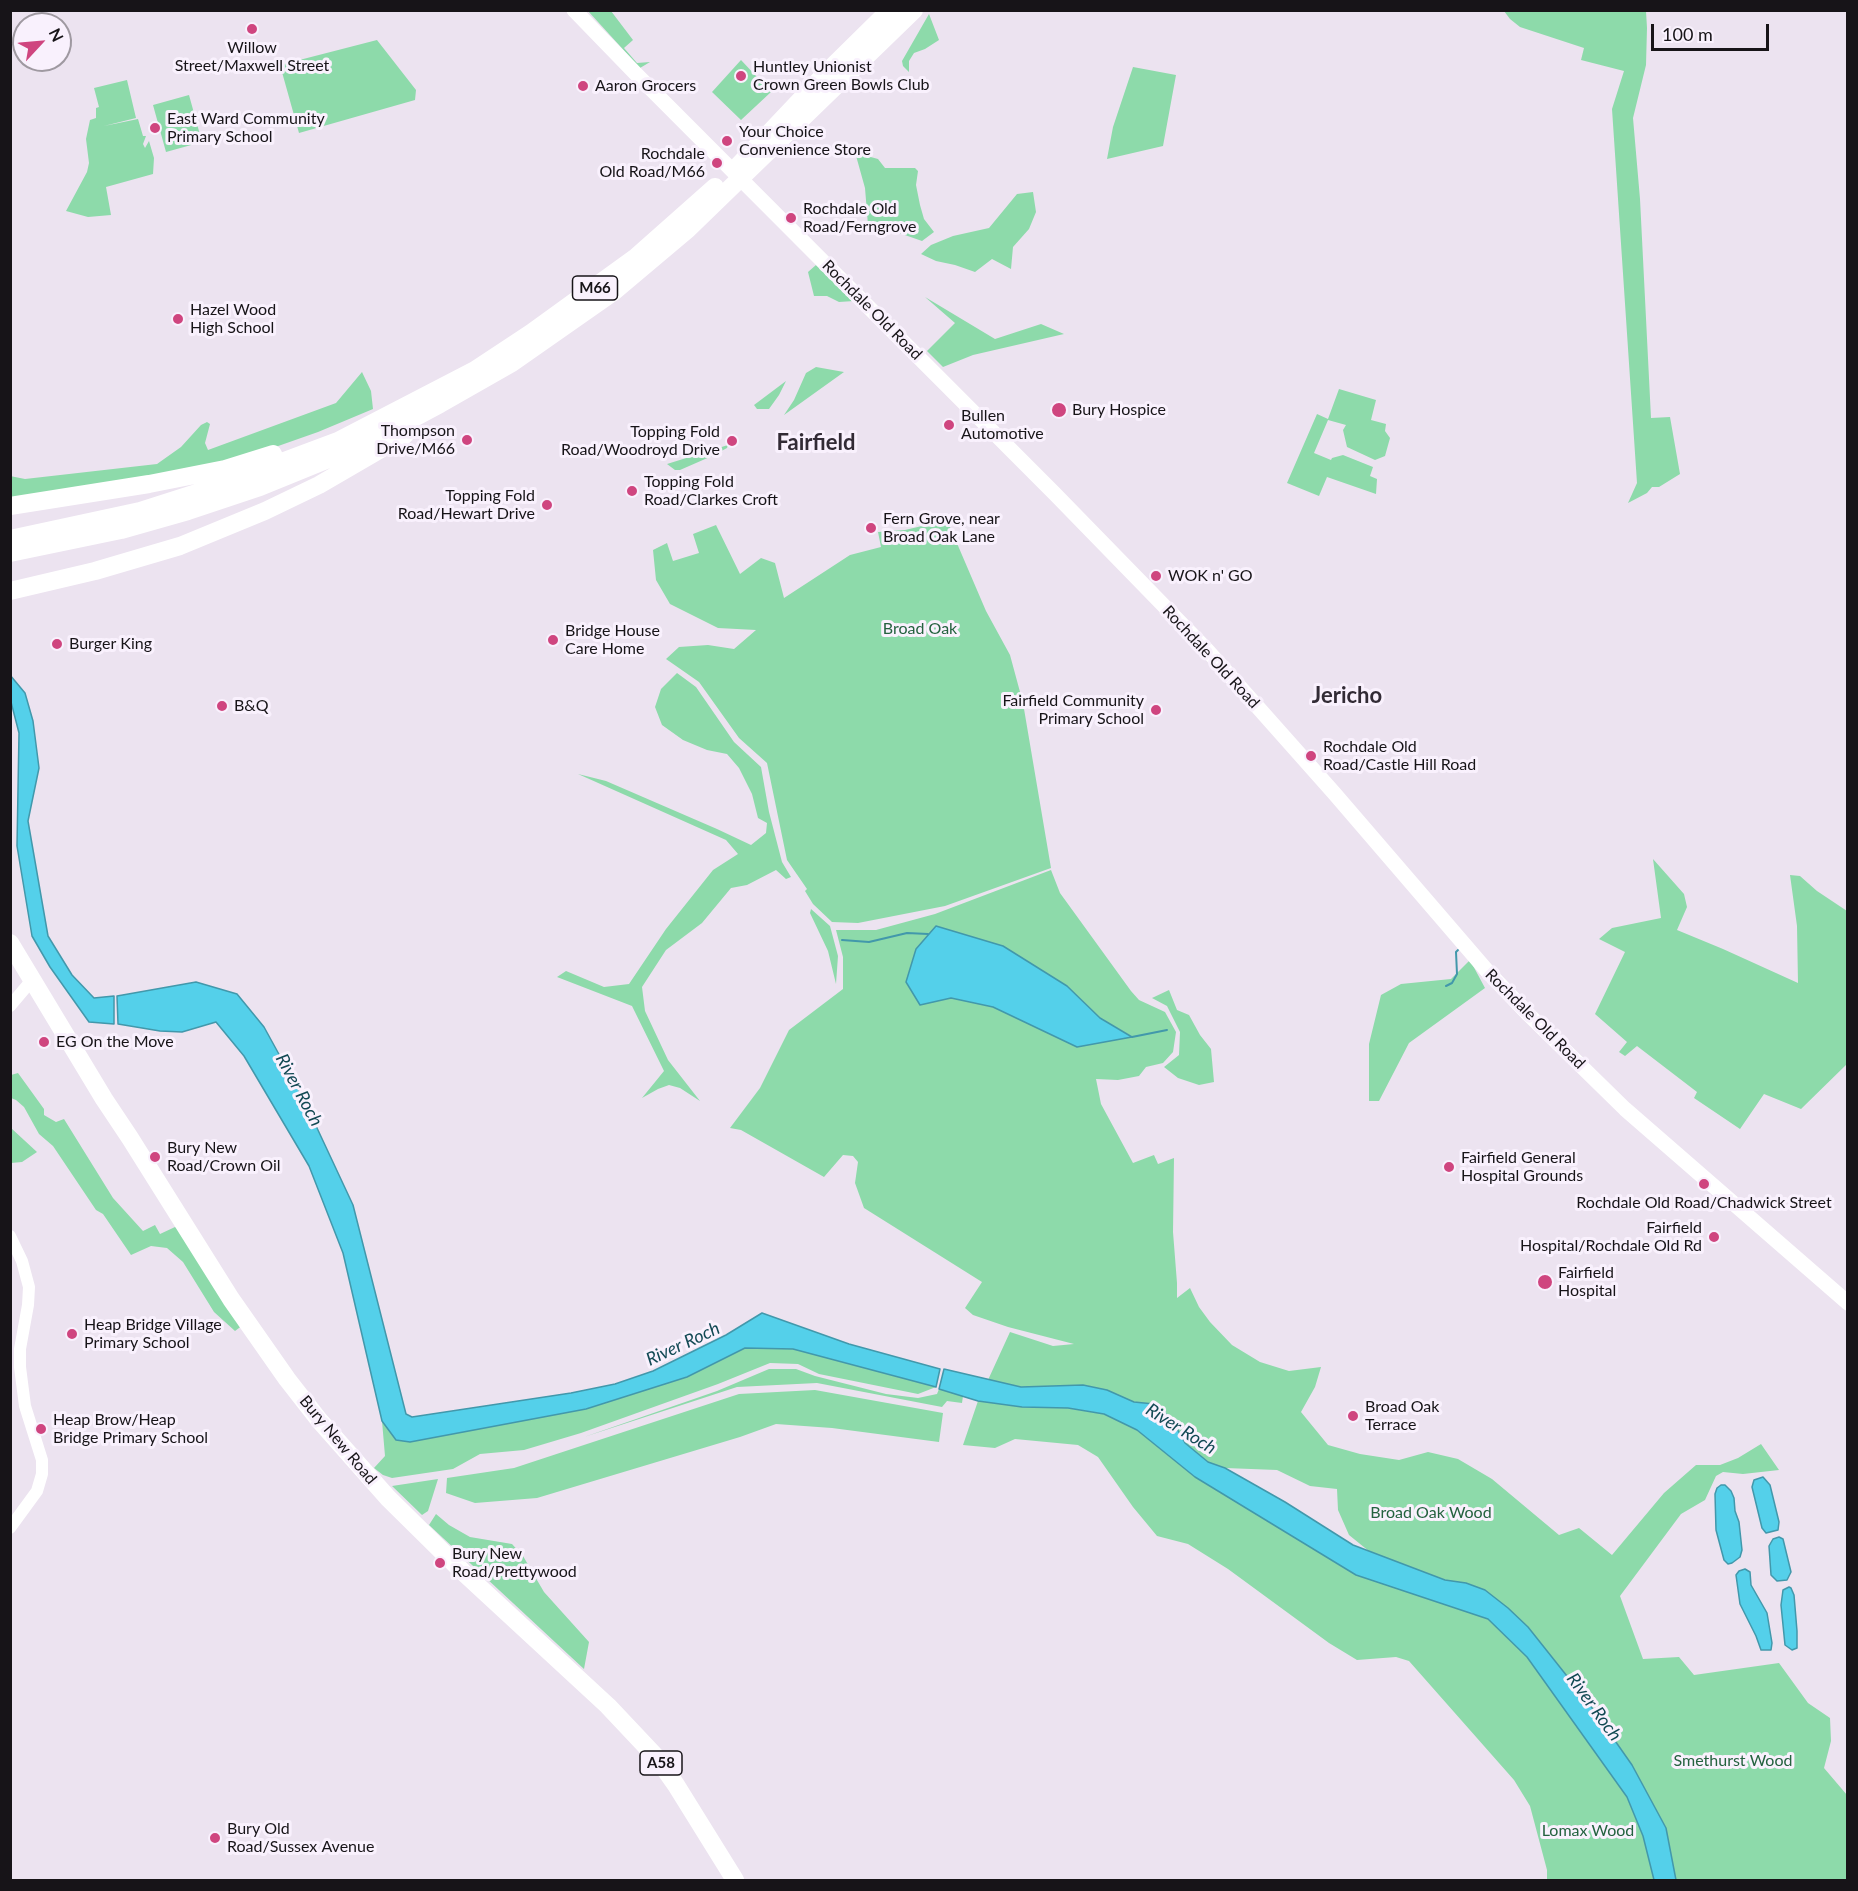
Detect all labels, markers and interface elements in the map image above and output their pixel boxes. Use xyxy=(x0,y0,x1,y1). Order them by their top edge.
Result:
north arrow xyxy=(12,12,72,72)
scale bar xyxy=(1654,12,1772,50)
marker: Willow Street/Maxwell Street xyxy=(245,22,259,36)
text: 100 m xyxy=(1662,23,1713,45)
text: N xyxy=(46,25,68,44)
place label: Willow Street/Maxwell Street xyxy=(175,38,329,76)
place label: Huntley Unionist Crown Green Bowls Club xyxy=(753,57,930,95)
marker: Huntley Unionist Crown Green Bowls Club xyxy=(734,69,748,83)
place label: Aaron Grocers xyxy=(595,76,696,96)
marker: Aaron Grocers xyxy=(576,79,590,93)
place label: East Ward Community Primary School xyxy=(167,109,325,147)
marker: East Ward Community Primary School xyxy=(148,121,162,135)
place label: Your Choice Convenience Store xyxy=(739,122,871,160)
marker: Your Choice Convenience Store xyxy=(720,134,734,148)
place label: Rochdale Old Road/M66 xyxy=(599,144,705,182)
marker: Rochdale Old Road/M66 xyxy=(710,156,724,170)
place label: Rochdale Old Road/Ferngrove xyxy=(803,199,916,237)
marker: Rochdale Old Road/Ferngrove xyxy=(784,211,798,225)
street label: Rochdale Old Road xyxy=(818,256,926,364)
road number: M66 xyxy=(572,276,618,300)
place label: Hazel Wood High School xyxy=(190,300,276,338)
marker: Hazel Wood High School xyxy=(171,312,185,326)
place label: Bury Hospice xyxy=(1072,400,1166,420)
marker: Bury Hospice xyxy=(1050,401,1068,419)
place label: Bullen Automotive xyxy=(961,406,1044,444)
marker: Bullen Automotive xyxy=(942,418,956,432)
place label: Thompson Drive/M66 xyxy=(376,421,455,459)
place label: Topping Fold Road/Woodroyd Drive xyxy=(561,422,720,460)
district label: Fairfield xyxy=(777,430,855,456)
marker: Thompson Drive/M66 xyxy=(460,433,474,447)
marker: Topping Fold Road/Woodroyd Drive xyxy=(725,434,739,448)
place label: Topping Fold Road/Clarkes Croft xyxy=(644,472,778,510)
marker: Topping Fold Road/Clarkes Croft xyxy=(625,484,639,498)
place label: Topping Fold Road/Hewart Drive xyxy=(398,486,535,524)
marker: Topping Fold Road/Hewart Drive xyxy=(540,498,554,512)
place label: Fern Grove, near Broad Oak Lane xyxy=(883,509,1000,547)
marker: Fern Grove, near Broad Oak Lane xyxy=(864,521,878,535)
place label: WOK n' GO xyxy=(1168,566,1253,586)
marker: WOK n' GO xyxy=(1149,569,1163,583)
street label: Rochdale Old Road xyxy=(1159,602,1263,712)
park label: Broad Oak xyxy=(883,619,957,639)
place label: Bridge House Care Home xyxy=(565,621,660,659)
marker: Bridge House Care Home xyxy=(546,633,560,647)
place label: Burger King xyxy=(69,634,152,654)
marker: Burger King xyxy=(50,637,64,651)
district label: Jericho xyxy=(1312,683,1382,709)
place label: Fairfield Community Primary School xyxy=(1002,691,1144,729)
place label: B&Q xyxy=(234,696,269,716)
marker: B&Q xyxy=(215,699,229,713)
marker: Fairfield Community Primary School xyxy=(1149,703,1163,717)
place label: Rochdale Old Road/Castle Hill Road xyxy=(1323,737,1476,775)
marker: Rochdale Old Road/Castle Hill Road xyxy=(1304,749,1318,763)
street label: Rochdale Old Road xyxy=(1481,965,1589,1073)
place label: EG On the Move xyxy=(56,1032,174,1052)
marker: EG On the Move xyxy=(37,1035,51,1049)
water label: River Roch xyxy=(271,1050,327,1130)
place label: Bury New Road/Crown Oil xyxy=(167,1138,281,1176)
place label: Fairfield General Hospital Grounds xyxy=(1461,1148,1583,1186)
marker: Bury New Road/Crown Oil xyxy=(148,1150,162,1164)
marker: Fairfield General Hospital Grounds xyxy=(1442,1160,1456,1174)
marker: Rochdale Old Road/Chadwick Street xyxy=(1697,1177,1711,1191)
place label: Rochdale Old Road/Chadwick Street xyxy=(1576,1193,1832,1213)
place label: Fairfield Hospital/Rochdale Old Rd xyxy=(1520,1218,1702,1256)
marker: Fairfield Hospital/Rochdale Old Rd xyxy=(1707,1230,1721,1244)
place label: Fairfield Hospital xyxy=(1558,1263,1616,1301)
marker: Fairfield Hospital xyxy=(1536,1273,1554,1291)
place label: Heap Bridge Village Primary School xyxy=(84,1315,222,1353)
water label: River Roch xyxy=(643,1318,723,1370)
marker: Heap Bridge Village Primary School xyxy=(65,1327,79,1341)
street label: Bury New Road xyxy=(295,1392,381,1488)
place label: Broad Oak Terrace xyxy=(1365,1397,1439,1435)
water label: River Roch xyxy=(1142,1399,1220,1459)
marker: Broad Oak Terrace xyxy=(1346,1409,1360,1423)
place label: Heap Brow/Heap Bridge Primary School xyxy=(53,1410,208,1448)
marker: Heap Brow/Heap Bridge Primary School xyxy=(34,1422,48,1436)
park label: Broad Oak Wood xyxy=(1370,1503,1492,1523)
place label: Bury New Road/Prettywood xyxy=(452,1544,577,1582)
marker: Bury New Road/Prettywood xyxy=(433,1556,447,1570)
water label: River Roch xyxy=(1562,1669,1626,1745)
road number: A58 xyxy=(640,1751,682,1775)
park label: Smethurst Wood xyxy=(1674,1751,1792,1771)
place label: Bury Old Road/Sussex Avenue xyxy=(227,1819,374,1857)
park label: Lomax Wood xyxy=(1542,1821,1634,1841)
marker: Bury Old Road/Sussex Avenue xyxy=(208,1831,222,1845)

